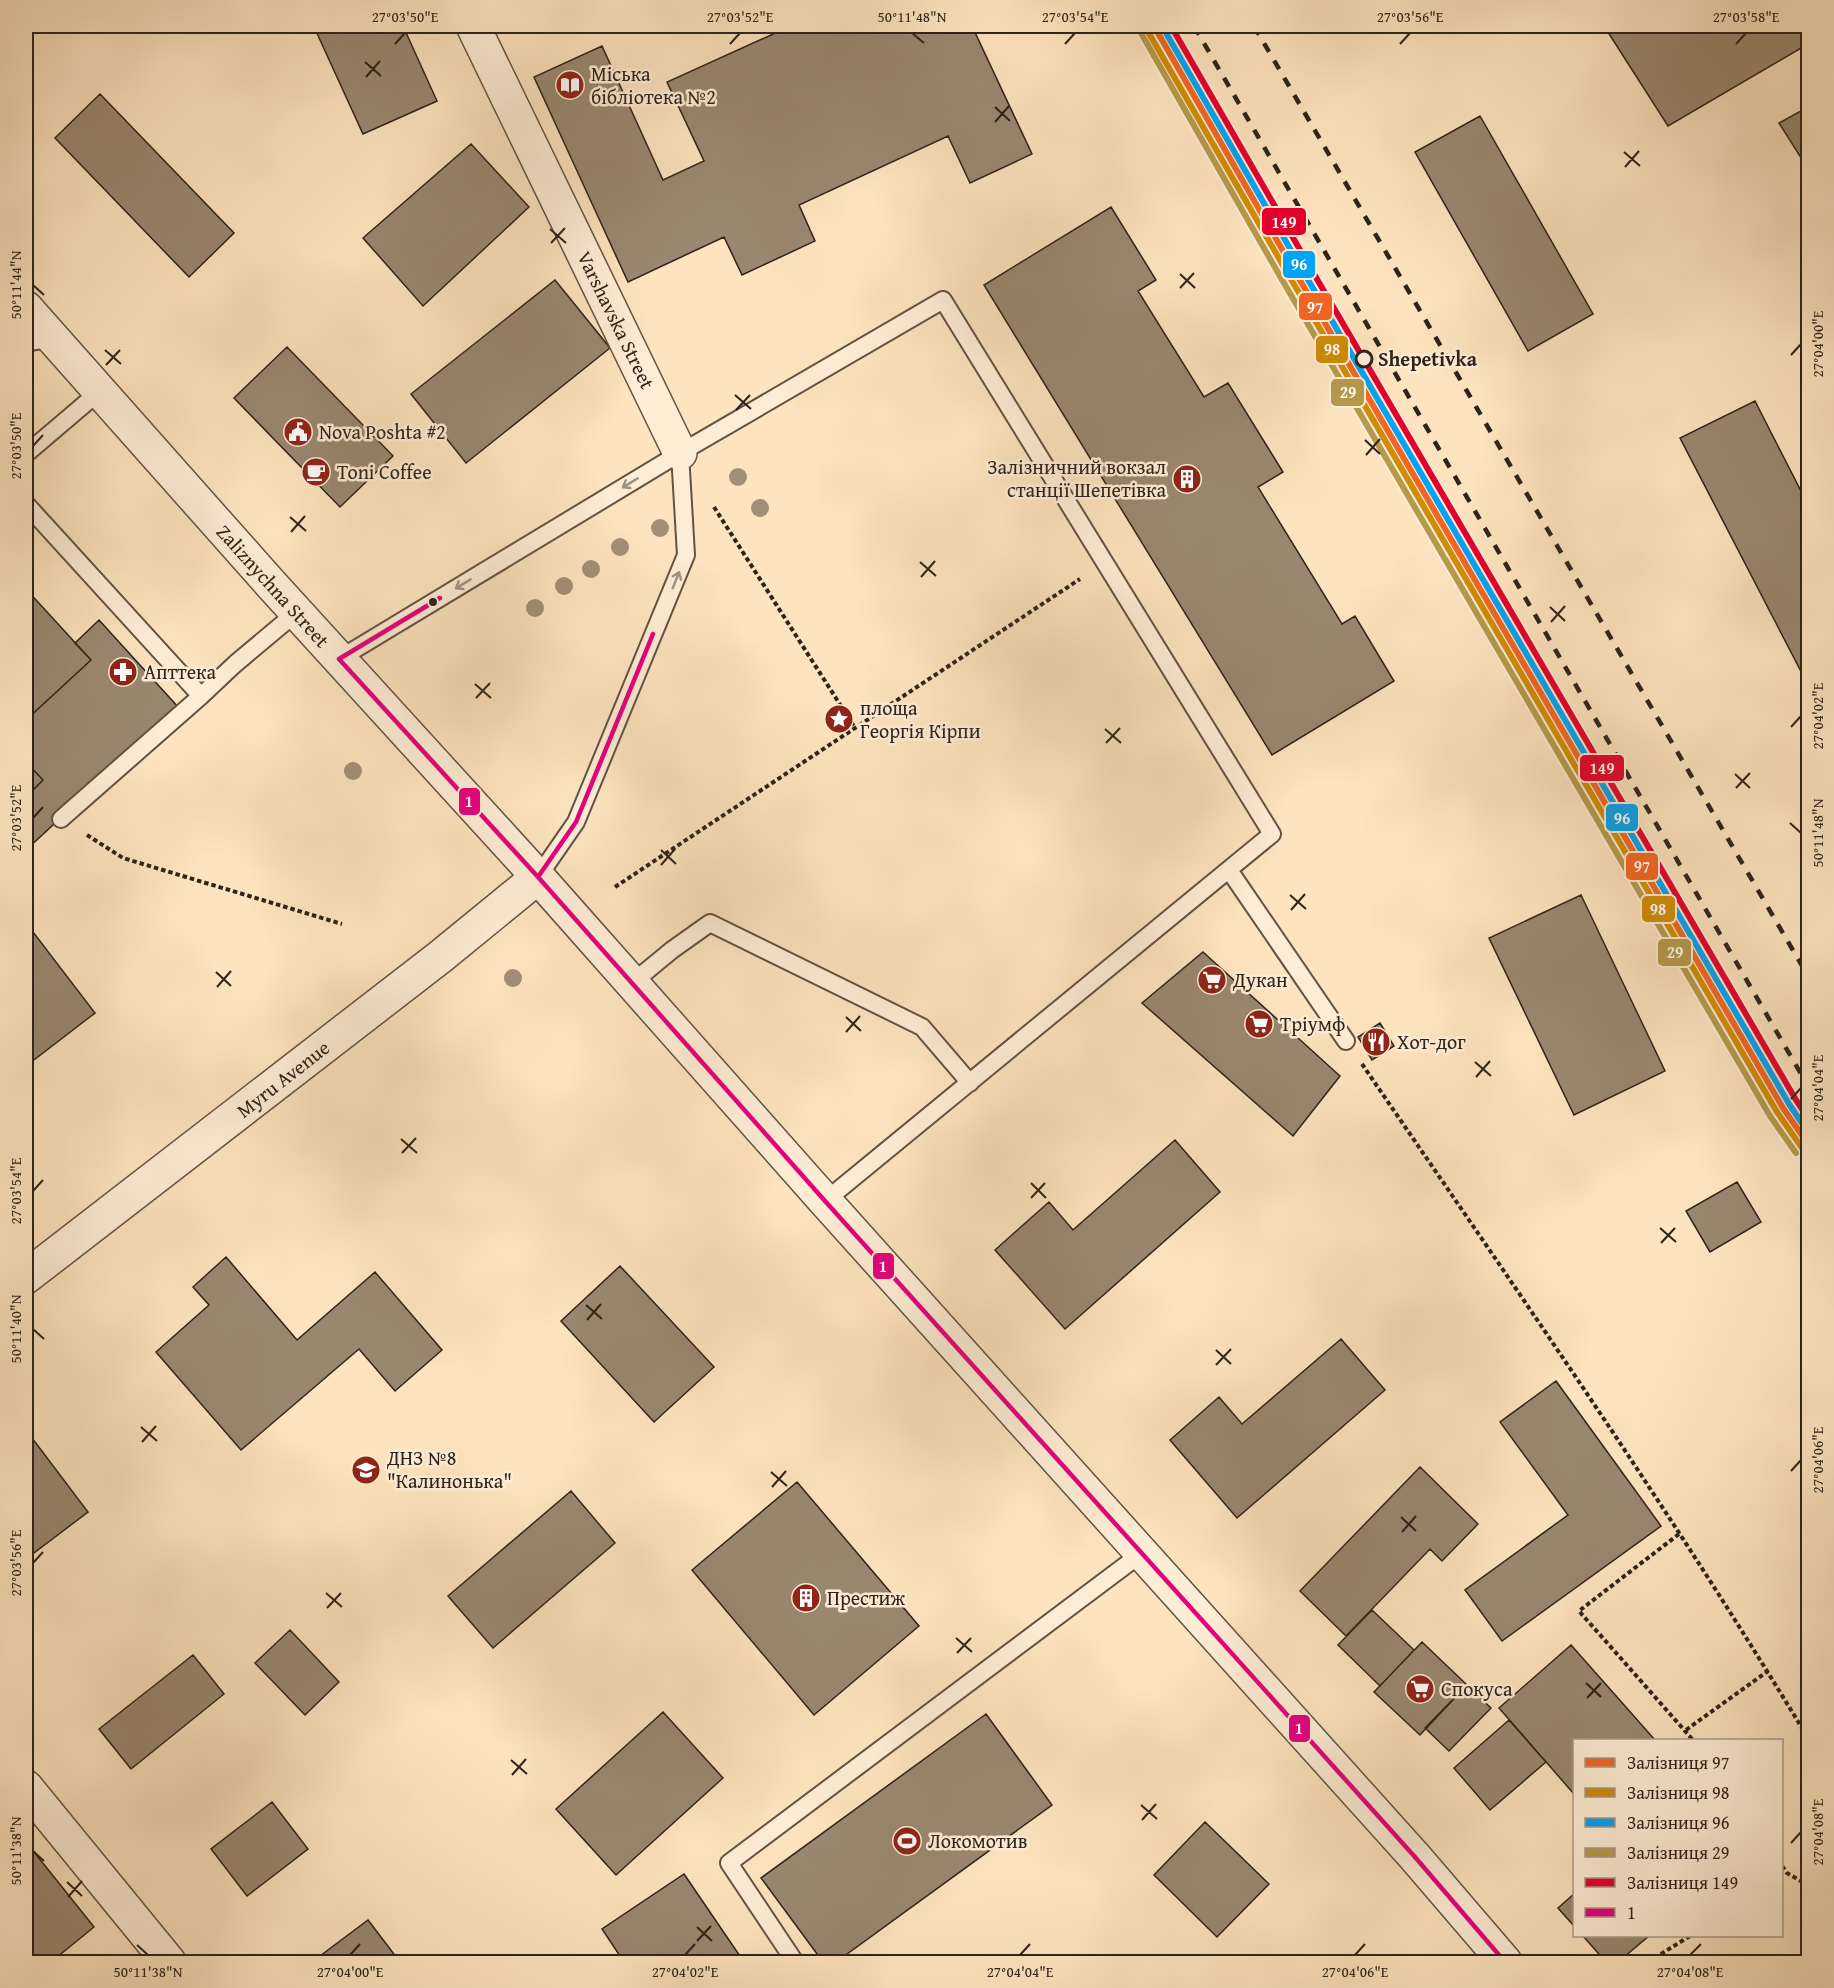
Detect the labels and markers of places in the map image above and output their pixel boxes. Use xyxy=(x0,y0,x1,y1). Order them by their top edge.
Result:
place label: Міська бібліотека №2 xyxy=(591,59,716,111)
library icon: Міська бібліотека №2 xyxy=(554,69,586,101)
place label: Shepetivka xyxy=(1378,344,1478,373)
marker: Shepetivka xyxy=(1355,350,1373,368)
public building icon: Nova Poshta #2 xyxy=(282,416,314,448)
place label: Nova Poshta #2 xyxy=(319,417,446,446)
place label: Залізничний вокзал станції Шепетівка xyxy=(987,452,1166,504)
cafe icon: Toni Coffee xyxy=(300,456,332,488)
place label: Toni Coffee xyxy=(337,457,432,486)
building icon: Залізничний вокзал станції Шепетівка xyxy=(1171,463,1203,495)
unlabelled marker xyxy=(427,596,439,608)
pharmacy icon: Апттека xyxy=(107,656,139,688)
place label: Апттека xyxy=(144,657,217,686)
place label: площа Георгія Кірпи xyxy=(860,693,981,745)
place icon: площа Георгія Кірпи xyxy=(823,703,855,735)
supermarket icon: Дукан xyxy=(1196,964,1228,996)
place label: Дукан xyxy=(1232,965,1288,994)
supermarket icon: Тріумф xyxy=(1243,1008,1275,1040)
place label: Тріумф xyxy=(1280,1009,1346,1038)
restaurant icon: Хот-дог xyxy=(1360,1026,1392,1058)
place label: Хот-дог xyxy=(1397,1027,1466,1056)
place label: ДНЗ №8 "Калинонька" xyxy=(386,1443,512,1495)
school or university icon: ДНЗ №8 "Калинонька" xyxy=(350,1454,382,1486)
building icon: Престиж xyxy=(790,1582,822,1614)
place label: Престиж xyxy=(827,1583,905,1612)
supermarket icon: Спокуса xyxy=(1404,1673,1436,1705)
place label: Спокуса xyxy=(1441,1674,1513,1703)
sports icon: Локомотив xyxy=(891,1825,923,1857)
place label: Локомотив xyxy=(928,1826,1027,1855)

